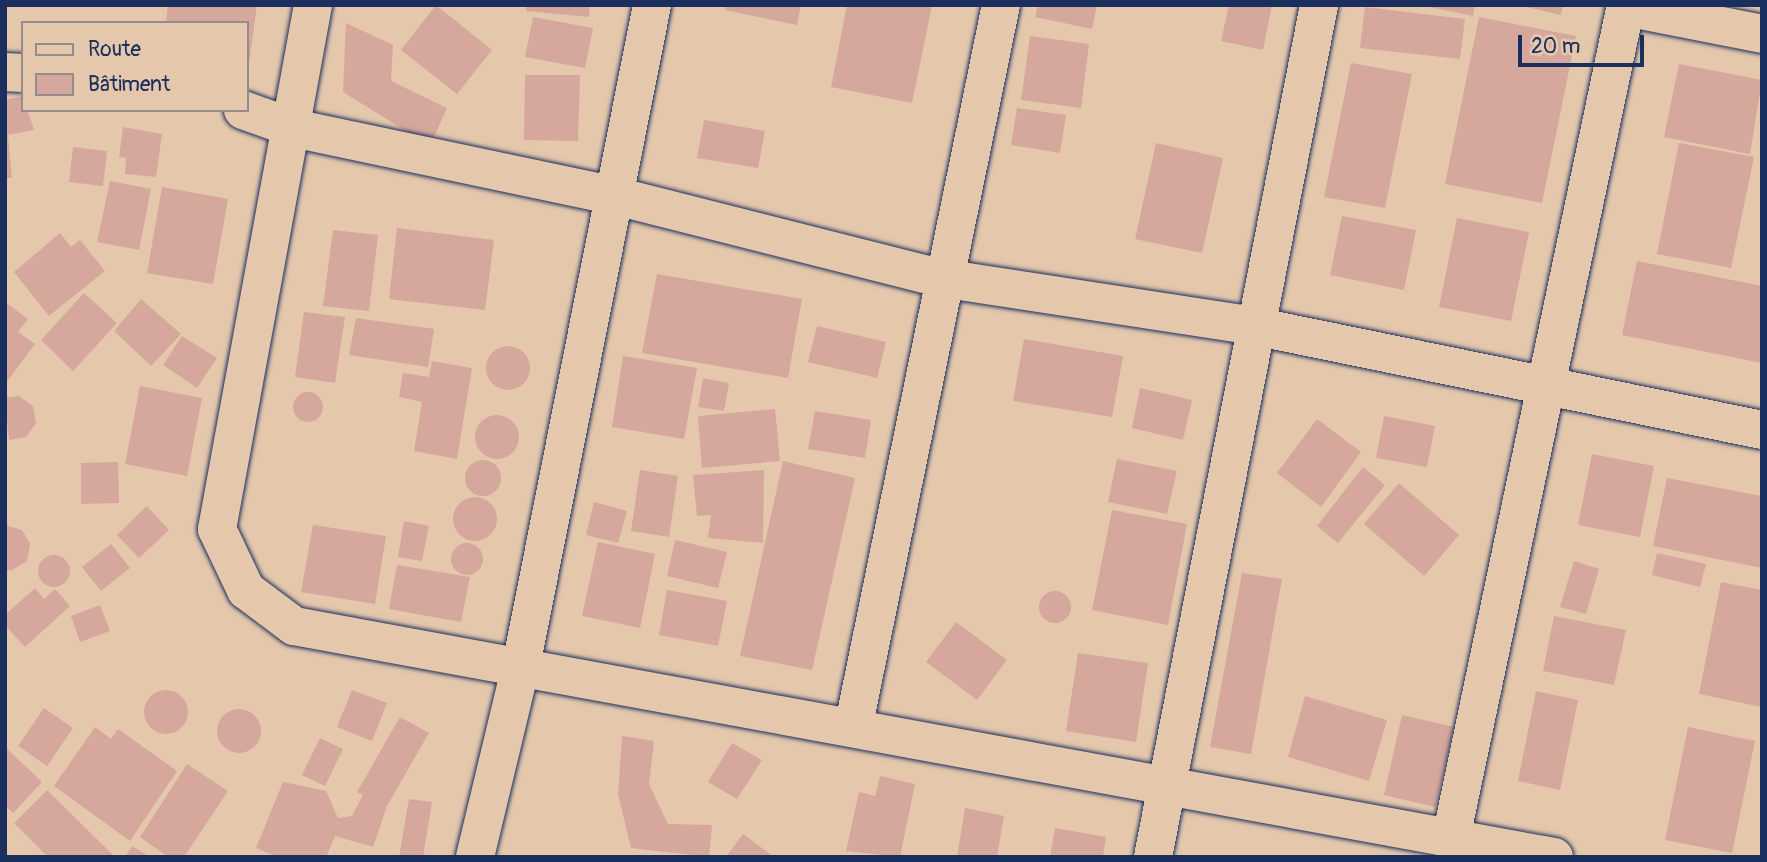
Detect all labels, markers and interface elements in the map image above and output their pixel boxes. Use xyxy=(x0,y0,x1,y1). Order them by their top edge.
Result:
legend xyxy=(21,21,248,112)
scale bar xyxy=(1522,21,1648,65)
text: 20 m xyxy=(1531,33,1580,60)
text: Route xyxy=(88,36,141,63)
text: Bâtiment xyxy=(88,71,170,98)

